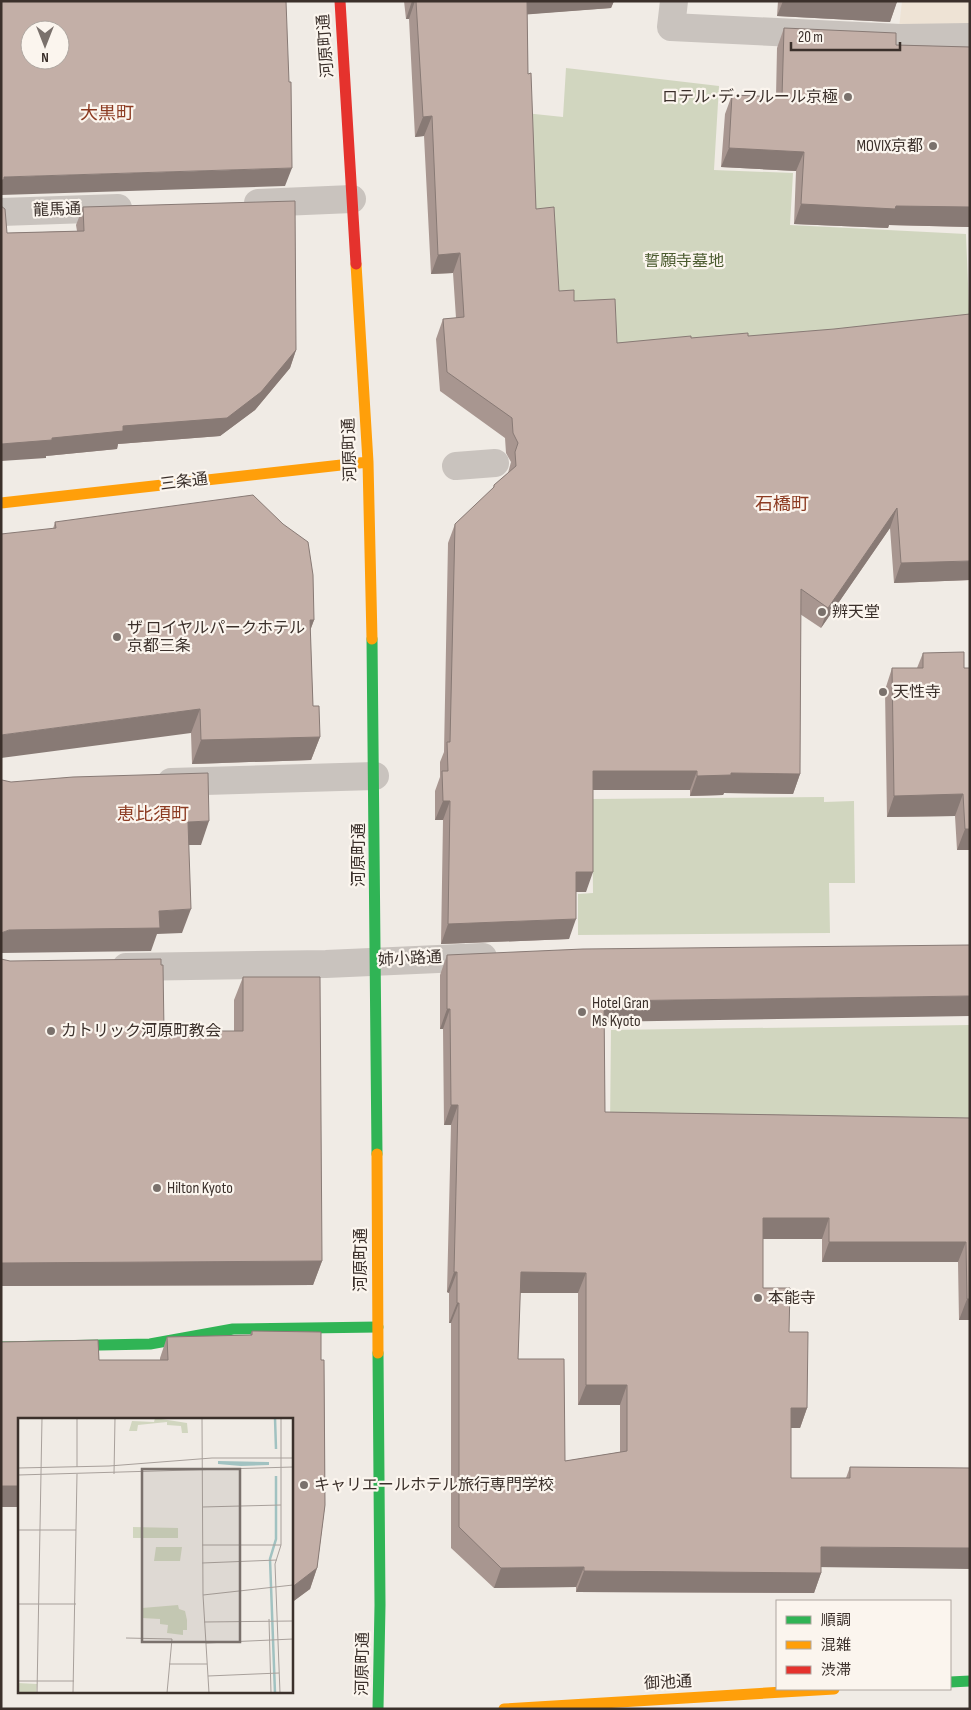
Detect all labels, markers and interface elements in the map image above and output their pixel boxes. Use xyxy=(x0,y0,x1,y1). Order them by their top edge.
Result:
street label: 河原町通 xyxy=(314,13,338,79)
north arrow xyxy=(20,20,70,70)
scale bar xyxy=(791,20,900,52)
text: 20 m xyxy=(798,28,823,47)
text: N xyxy=(41,49,49,66)
place label: ロテル･デ･フルール京極 xyxy=(662,88,838,107)
marker: ロテル･デ･フルール京極 xyxy=(842,91,854,103)
district label: 大黒町 xyxy=(80,103,134,124)
place label: MOVIX京都 xyxy=(857,137,923,156)
marker: MOVIX京都 xyxy=(927,140,939,152)
street label: 龍馬通 xyxy=(33,200,81,220)
park label: 誓願寺墓地 xyxy=(644,252,724,271)
street label: 河原町通 xyxy=(339,418,361,482)
street label: 三条通 xyxy=(159,470,209,494)
district label: 石橋町 xyxy=(755,494,809,515)
place label: 辨天堂 xyxy=(832,603,880,622)
marker: 辨天堂 xyxy=(816,606,828,618)
place label: ザ ロイヤルパークホテル 京都三条 xyxy=(127,619,305,656)
marker: ザ ロイヤルパークホテル 京都三条 xyxy=(111,631,123,643)
place label: 天性寺 xyxy=(893,683,941,702)
marker: 天性寺 xyxy=(877,686,889,698)
district label: 恵比須町 xyxy=(117,804,189,825)
street label: 河原町通 xyxy=(350,823,369,887)
street label: 姉小路通 xyxy=(378,948,442,970)
place label: Hotel Gran Ms Kyoto xyxy=(592,994,649,1031)
marker: Hotel Gran Ms Kyoto xyxy=(576,1006,588,1018)
place label: カトリック河原町教会 xyxy=(61,1022,221,1041)
marker: カトリック河原町教会 xyxy=(45,1025,57,1037)
place label: Hilton Kyoto xyxy=(167,1179,233,1198)
marker: Hilton Kyoto xyxy=(151,1182,163,1194)
street label: 河原町通 xyxy=(352,1228,371,1292)
place label: 本能寺 xyxy=(768,1289,816,1308)
marker: 本能寺 xyxy=(752,1292,764,1304)
inset map xyxy=(18,1418,292,1692)
place label: キャリエールホテル旅行専門学校 xyxy=(314,1476,554,1495)
marker: キャリエールホテル旅行専門学校 xyxy=(298,1479,310,1491)
legend xyxy=(776,1600,951,1690)
text: 順調 xyxy=(821,1611,851,1630)
street label: 河原町通 xyxy=(353,1632,373,1696)
text: 混雑 xyxy=(821,1636,851,1655)
text: 渋滞 xyxy=(821,1661,851,1680)
street label: 御池通 xyxy=(644,1672,692,1694)

